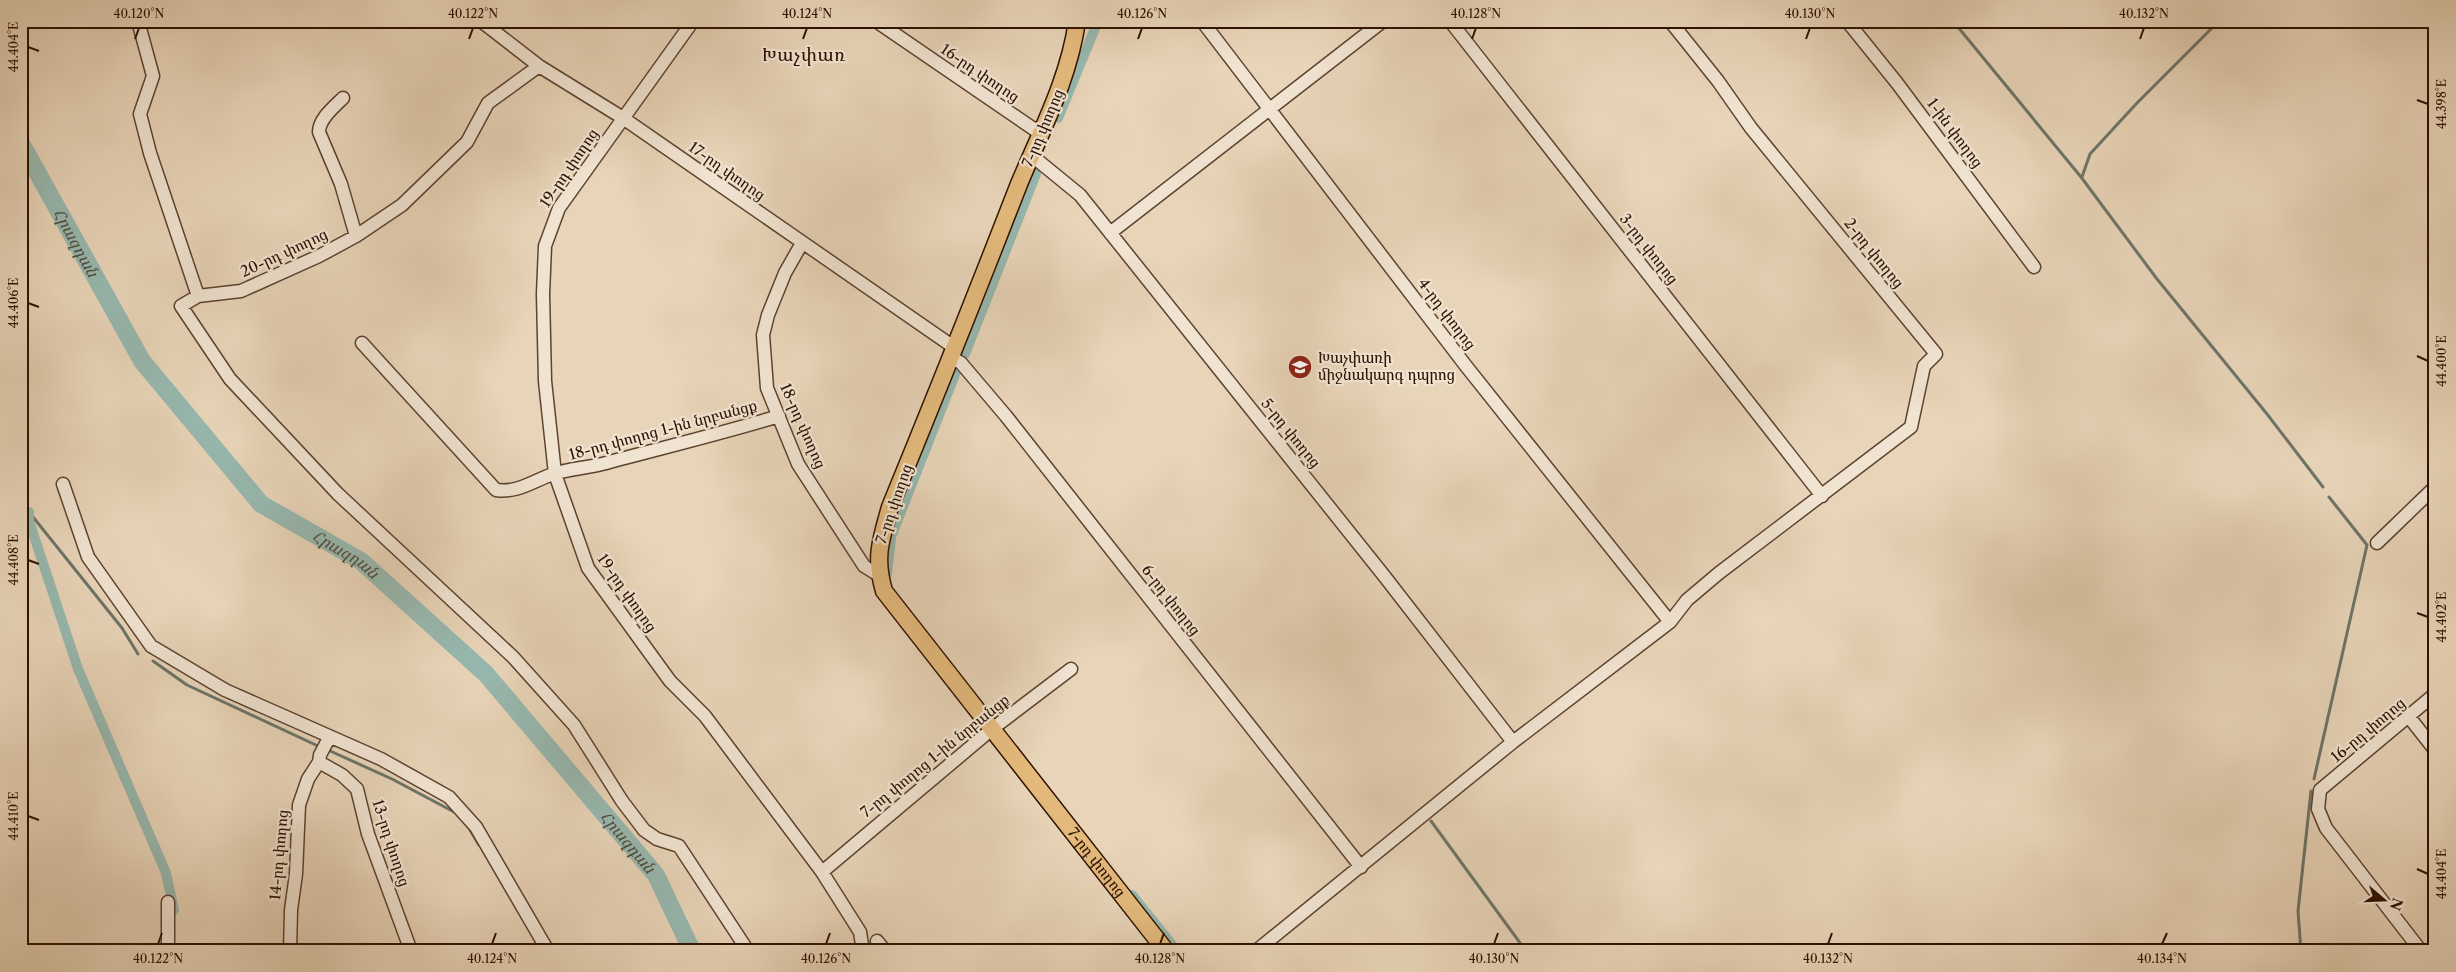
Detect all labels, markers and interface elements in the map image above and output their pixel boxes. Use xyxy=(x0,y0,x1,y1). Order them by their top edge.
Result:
text: 40.120°N xyxy=(114,6,165,21)
text: 40.122°N xyxy=(448,6,498,21)
text: 40.124°N xyxy=(782,6,832,21)
text: 40.126°N xyxy=(1117,6,1167,21)
text: 40.128°N xyxy=(1451,6,1501,21)
text: 40.130°N xyxy=(1785,6,1835,21)
text: 40.132°N xyxy=(2119,6,2169,21)
text: 44.404°E xyxy=(6,22,21,72)
street label: 16-րդ փողոց xyxy=(937,39,1023,106)
district label: Խաչփառ xyxy=(762,44,846,66)
text: 44.398°E xyxy=(2434,79,2449,129)
street label: 7-րդ փողոց xyxy=(1018,86,1068,170)
street label: 1-ին փողոց xyxy=(1923,94,1988,171)
street label: 19-րդ փողոց xyxy=(535,125,602,211)
street label: 17-րդ փողոց xyxy=(685,137,769,204)
water label: Հրազդան xyxy=(49,205,104,281)
street label: 3-րդ փողոց xyxy=(1616,210,1683,288)
street label: 2-րդ փողոց xyxy=(1840,214,1908,292)
street label: 20-րդ փողոց xyxy=(237,224,330,281)
street label: 4-րդ փողոց xyxy=(1414,274,1480,353)
text: 44.406°E xyxy=(6,278,21,328)
text: 44.400°E xyxy=(2434,335,2449,387)
place label: Խաչփառի միջնակարգ դպրոց xyxy=(1318,348,1455,384)
school or university icon: Խաչփառի միջնակարգ դպրոց xyxy=(1287,354,1313,380)
street label: 18-րդ փողոց xyxy=(776,380,831,471)
street label: 5-րդ փողոց xyxy=(1258,394,1325,471)
street label: 18-րդ փողոց 1-ին նրբանցք xyxy=(567,395,759,464)
street label: 7-րդ փողոց xyxy=(871,461,916,546)
water label: Հրազդան xyxy=(309,526,384,583)
text: 44.408°E xyxy=(6,535,21,585)
street label: 19-րդ փողոց xyxy=(593,550,661,635)
street label: 6-րդ փողոց xyxy=(1138,560,1205,639)
text: 44.402°E xyxy=(2434,592,2449,642)
street label: 7-րդ փողոց 1-ին նրբանցք xyxy=(856,690,1013,821)
street label: 16-րդ փողոց xyxy=(2327,693,2409,766)
text: 44.410°E xyxy=(6,792,21,840)
street label: 13-րդ փողոց xyxy=(368,797,415,889)
water label: Հրազդան xyxy=(596,807,660,878)
street label: 14-րդ փողոց xyxy=(265,809,292,901)
street label: 7-րդ փողոց xyxy=(1064,824,1130,901)
text: 44.404°E xyxy=(2434,849,2449,899)
north arrow xyxy=(2358,874,2408,924)
text: N xyxy=(2386,896,2407,913)
text: 40.122°N xyxy=(133,951,183,966)
text: 40.124°N xyxy=(467,951,517,966)
text: 40.126°N xyxy=(801,951,851,966)
text: 40.128°N xyxy=(1135,951,1185,966)
text: 40.130°N xyxy=(1469,951,1519,966)
text: 40.132°N xyxy=(1803,951,1853,966)
text: 40.134°N xyxy=(2137,951,2187,966)

